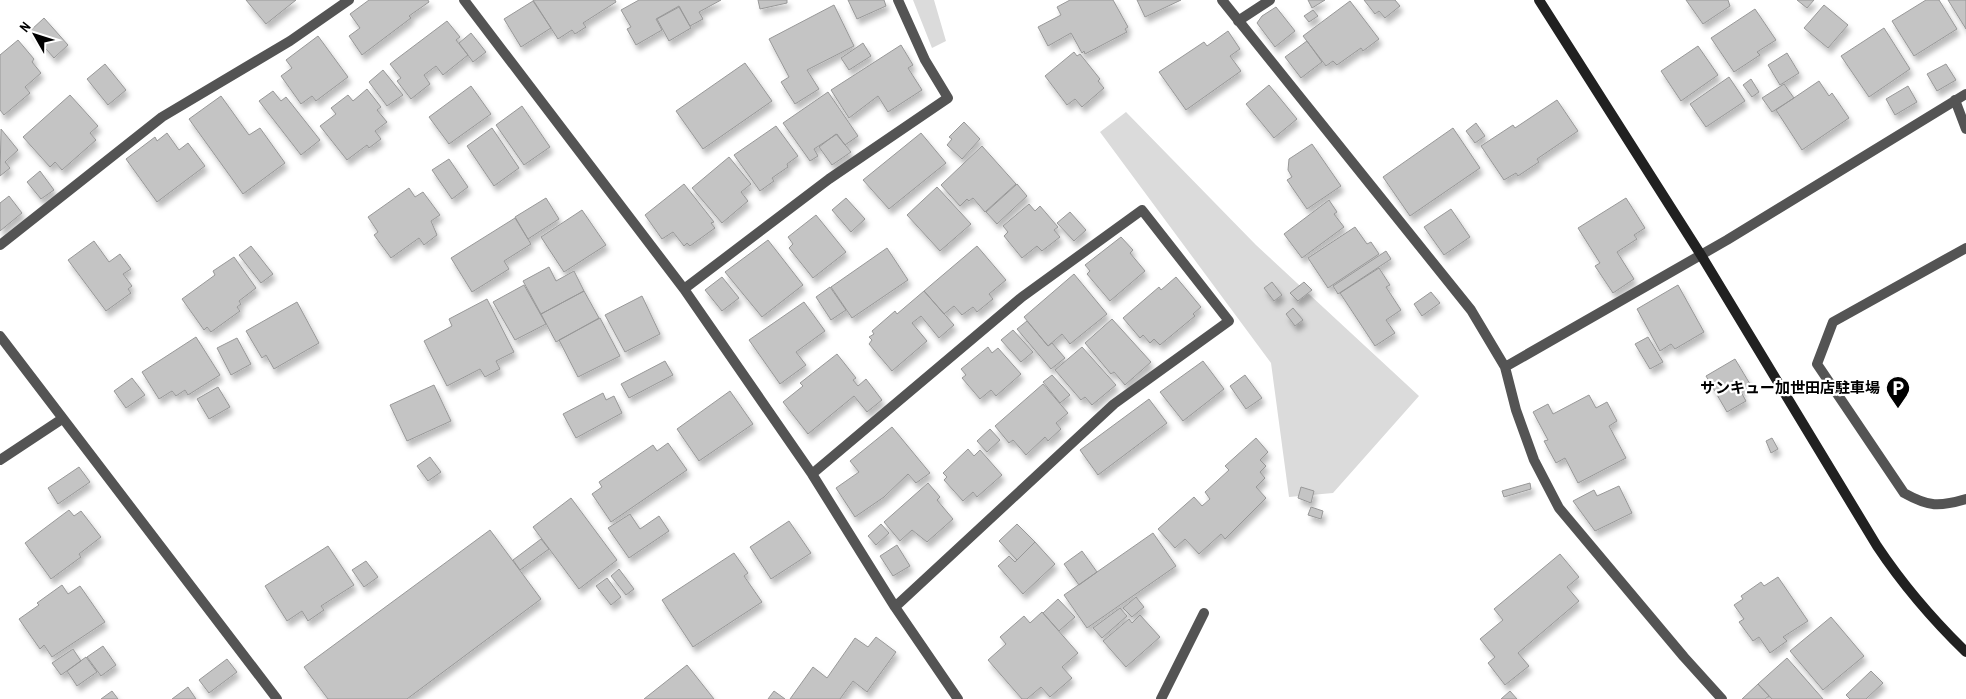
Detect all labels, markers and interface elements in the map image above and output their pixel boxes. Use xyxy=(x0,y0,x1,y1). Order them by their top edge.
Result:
north arrow xyxy=(10,10,60,60)
text: N xyxy=(15,18,35,36)
parking icon: サンキュー加世田店駐車場 xyxy=(1885,375,1911,409)
place label: サンキュー加世田店駐車場 xyxy=(1700,377,1880,398)

